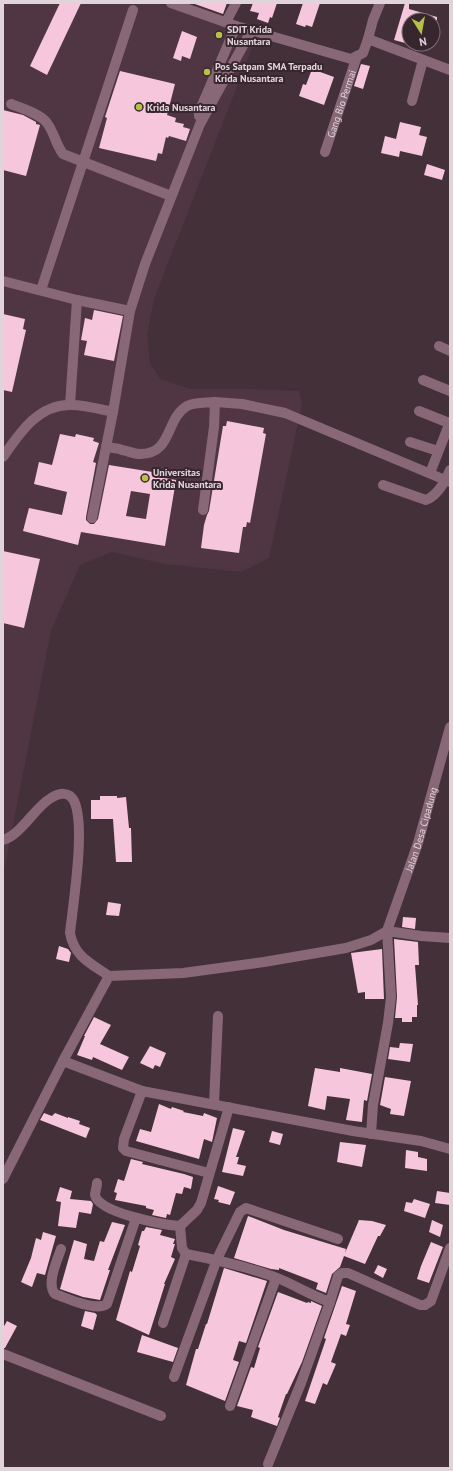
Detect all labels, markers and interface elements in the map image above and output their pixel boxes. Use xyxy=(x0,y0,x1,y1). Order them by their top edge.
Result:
north arrow xyxy=(401,12,441,52)
place label: SDIT Krida Nusantara xyxy=(227,23,272,48)
marker: SDIT Krida Nusantara xyxy=(214,30,224,40)
text: N xyxy=(418,34,428,49)
place label: Pos Satpam SMA Terpadu Krida Nusantara xyxy=(215,60,322,85)
marker: Pos Satpam SMA Terpadu Krida Nusantara xyxy=(202,67,212,77)
street label: Gang Bio Permai xyxy=(324,68,358,139)
place label: Krida Nusantara xyxy=(147,101,216,114)
marker: Krida Nusantara xyxy=(134,102,144,112)
place label: Universitas Krida Nusantara xyxy=(153,466,222,491)
marker: Universitas Krida Nusantara xyxy=(140,473,150,483)
street label: Jalan Desa Cipadung xyxy=(402,785,440,874)

